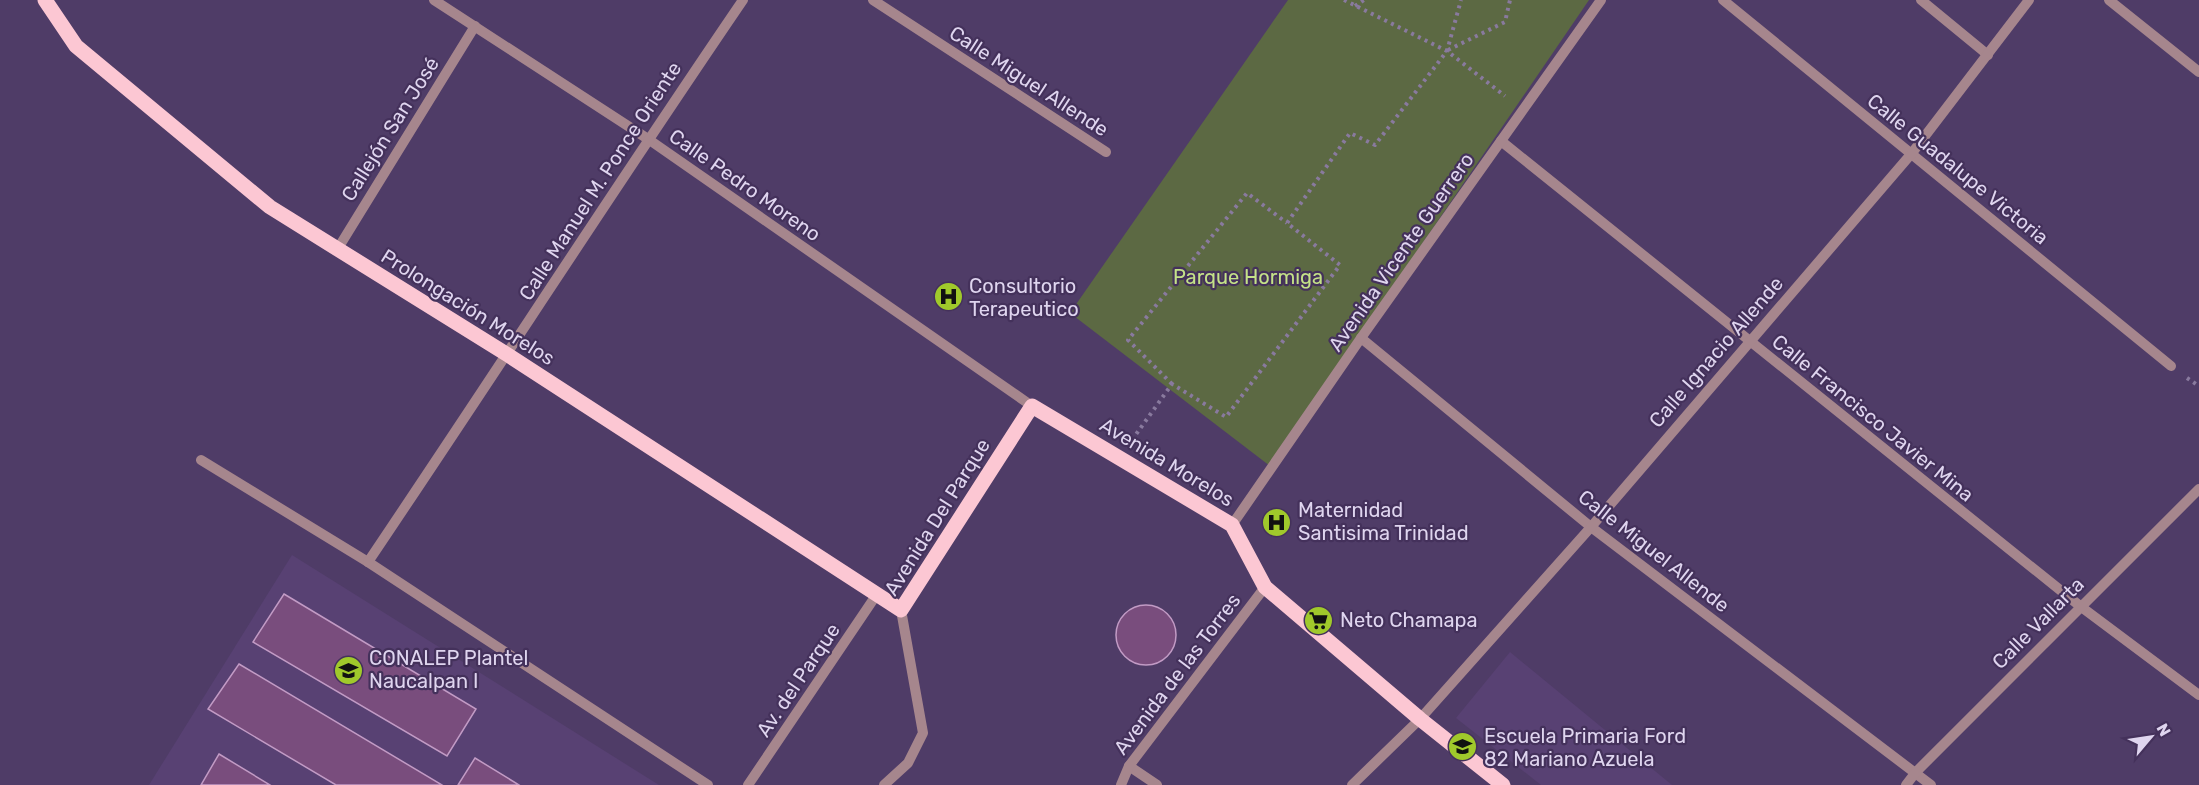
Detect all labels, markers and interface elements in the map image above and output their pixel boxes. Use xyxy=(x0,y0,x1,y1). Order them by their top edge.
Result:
street label: Calle Miguel Allende xyxy=(945,21,1113,141)
street label: Callejón San José xyxy=(336,53,444,205)
street label: Calle Manuel M. Ponce Oriente xyxy=(514,57,686,305)
street label: Calle Guadalupe Victoria xyxy=(1863,89,2053,249)
street label: Calle Pedro Moreno xyxy=(665,124,825,246)
street label: Avenida Vicente Guerrero xyxy=(1323,148,1479,356)
street label: Prolongación Morelos xyxy=(377,244,559,370)
park label: Parque Hormiga xyxy=(1173,265,1323,289)
street label: Calle Ignacio Allende xyxy=(1644,272,1788,432)
place label: Consultorio Terapeutico xyxy=(969,274,1079,321)
hospital icon: Consultorio Terapeutico xyxy=(932,281,964,313)
street label: Calle Francisco Javier Mina xyxy=(1767,329,1979,507)
street label: Avenida Morelos xyxy=(1096,413,1238,511)
street label: Avenida Del Parque xyxy=(879,434,995,600)
street label: Calle Miguel Allende xyxy=(1574,485,1734,617)
place label: Maternidad Santisima Trinidad xyxy=(1298,498,1469,545)
hospital icon: Maternidad Santisima Trinidad xyxy=(1261,506,1293,538)
street label: Calle Vallarta xyxy=(1987,572,2089,674)
street label: Avenida de las Torres xyxy=(1109,589,1245,759)
supermarket icon: Neto Chamapa xyxy=(1303,604,1335,636)
place label: Neto Chamapa xyxy=(1340,608,1478,632)
street label: Av. del Parque xyxy=(751,619,845,741)
place label: CONALEP Plantel Naucalpan I xyxy=(369,646,528,693)
school or university icon: CONALEP Plantel Naucalpan I xyxy=(332,654,364,686)
north arrow xyxy=(2121,707,2181,767)
text: N xyxy=(2153,720,2175,740)
place label: Escuela Primaria Ford 82 Mariano Azuela xyxy=(1484,724,1686,771)
school or university icon: Escuela Primaria Ford 82 Mariano Azuela xyxy=(1447,731,1479,763)

